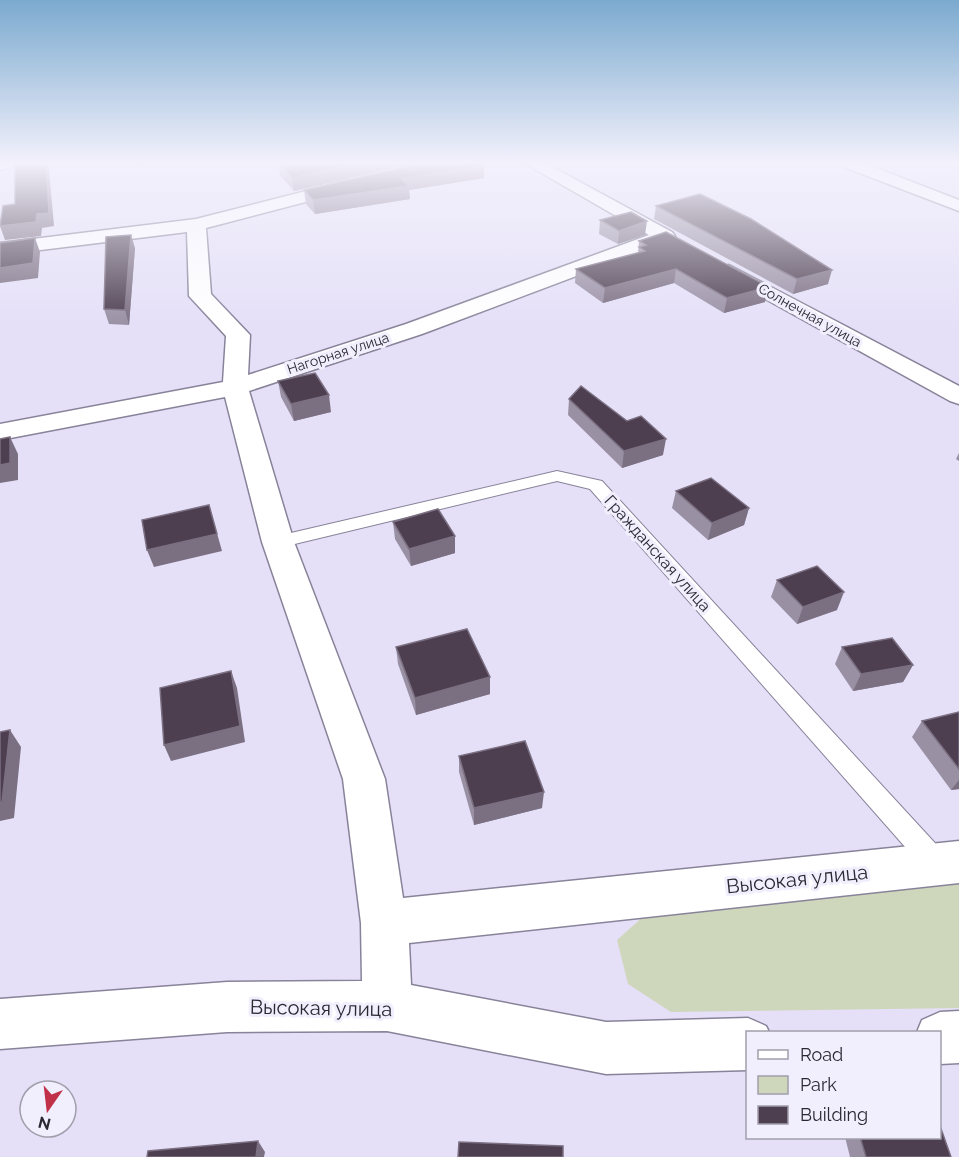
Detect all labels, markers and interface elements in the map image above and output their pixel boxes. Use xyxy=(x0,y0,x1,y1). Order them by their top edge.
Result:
street label: Солнечная улица xyxy=(756,280,864,350)
street label: Нагорная улица xyxy=(285,329,391,377)
street label: Гражданская улица xyxy=(600,491,715,615)
street label: Высокая улица xyxy=(725,860,869,898)
street label: Высокая улица xyxy=(250,995,392,1021)
legend xyxy=(746,1031,941,1139)
text: Road xyxy=(800,1044,843,1065)
text: Park xyxy=(800,1074,837,1095)
north arrow xyxy=(18,1079,78,1139)
text: Building xyxy=(800,1104,868,1125)
text: N xyxy=(36,1112,53,1134)

